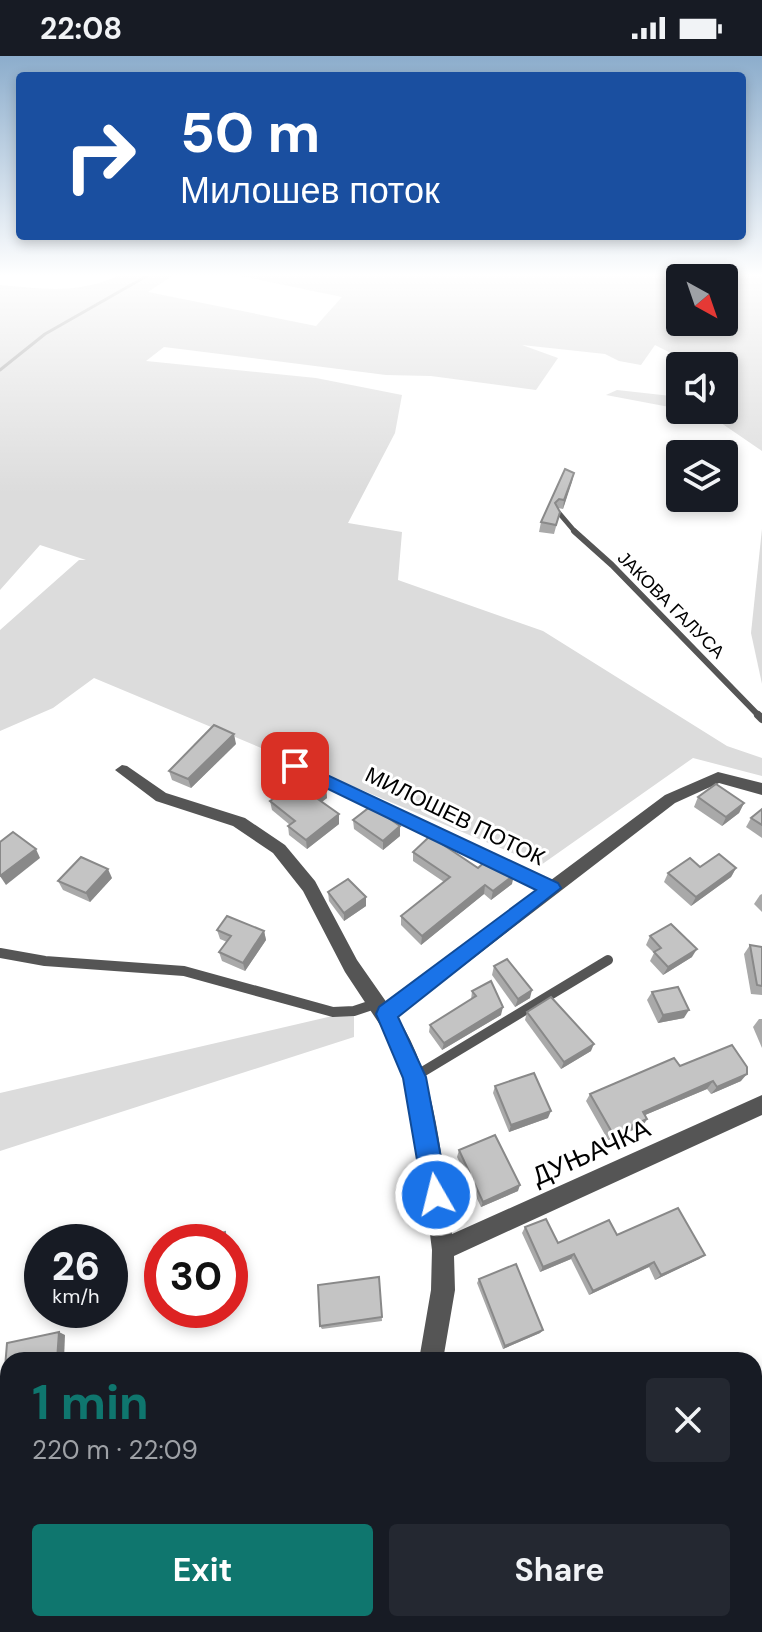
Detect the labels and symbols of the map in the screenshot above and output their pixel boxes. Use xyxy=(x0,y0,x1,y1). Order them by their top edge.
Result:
north arrow xyxy=(666,264,738,336)
street label: ЈАКОВА ГАЛУСА xyxy=(612,546,730,664)
pin xyxy=(261,732,329,800)
street label: МИЛОШЕВ ПОТОК xyxy=(360,760,550,872)
street label: ДУЊАЧКА xyxy=(527,1111,656,1193)
position arrow xyxy=(394,1153,478,1237)
speed limit sign: 30 xyxy=(144,1224,248,1328)

